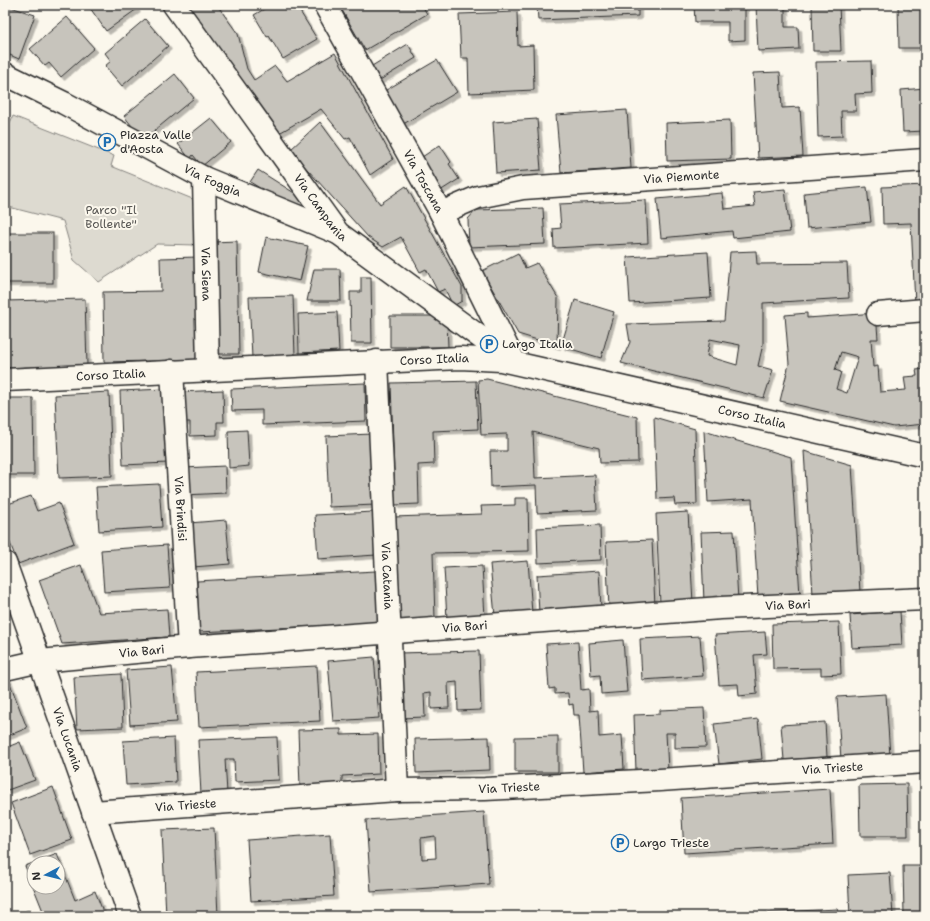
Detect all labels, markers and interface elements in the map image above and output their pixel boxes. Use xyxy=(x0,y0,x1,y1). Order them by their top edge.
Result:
place label: Piazza Valle d'Aosta xyxy=(120,127,191,157)
parking icon: Piazza Valle d'Aosta xyxy=(97,132,117,152)
street label: Via Toscana xyxy=(399,147,448,216)
street label: Via Foggia xyxy=(180,160,244,201)
street label: Via Piemonte xyxy=(643,166,720,188)
street label: Via Campania xyxy=(290,171,351,245)
park label: Parco "Il Bollente" xyxy=(85,202,137,232)
street label: Via Siena xyxy=(197,247,215,302)
parking icon: Largo Italia xyxy=(479,334,499,354)
place label: Largo Italia xyxy=(502,336,573,352)
street label: Corso Italia xyxy=(399,350,470,369)
street label: Corso Italia xyxy=(76,365,147,385)
street label: Corso Italia xyxy=(716,401,788,432)
street label: Via Brindisi xyxy=(170,476,190,542)
street label: Via Catania xyxy=(377,542,397,611)
street label: Via Bari xyxy=(765,596,811,614)
street label: Via Bari xyxy=(441,617,488,636)
street label: Via Bari xyxy=(118,641,165,662)
street label: Via Lucania xyxy=(49,705,86,774)
street label: Via Trieste xyxy=(801,758,864,778)
street label: Via Trieste xyxy=(478,778,541,797)
street label: Via Trieste xyxy=(154,795,217,815)
parking icon: Largo Trieste xyxy=(610,833,630,853)
place label: Largo Trieste xyxy=(633,835,709,851)
north arrow xyxy=(26,855,66,895)
text: N xyxy=(29,871,45,881)

